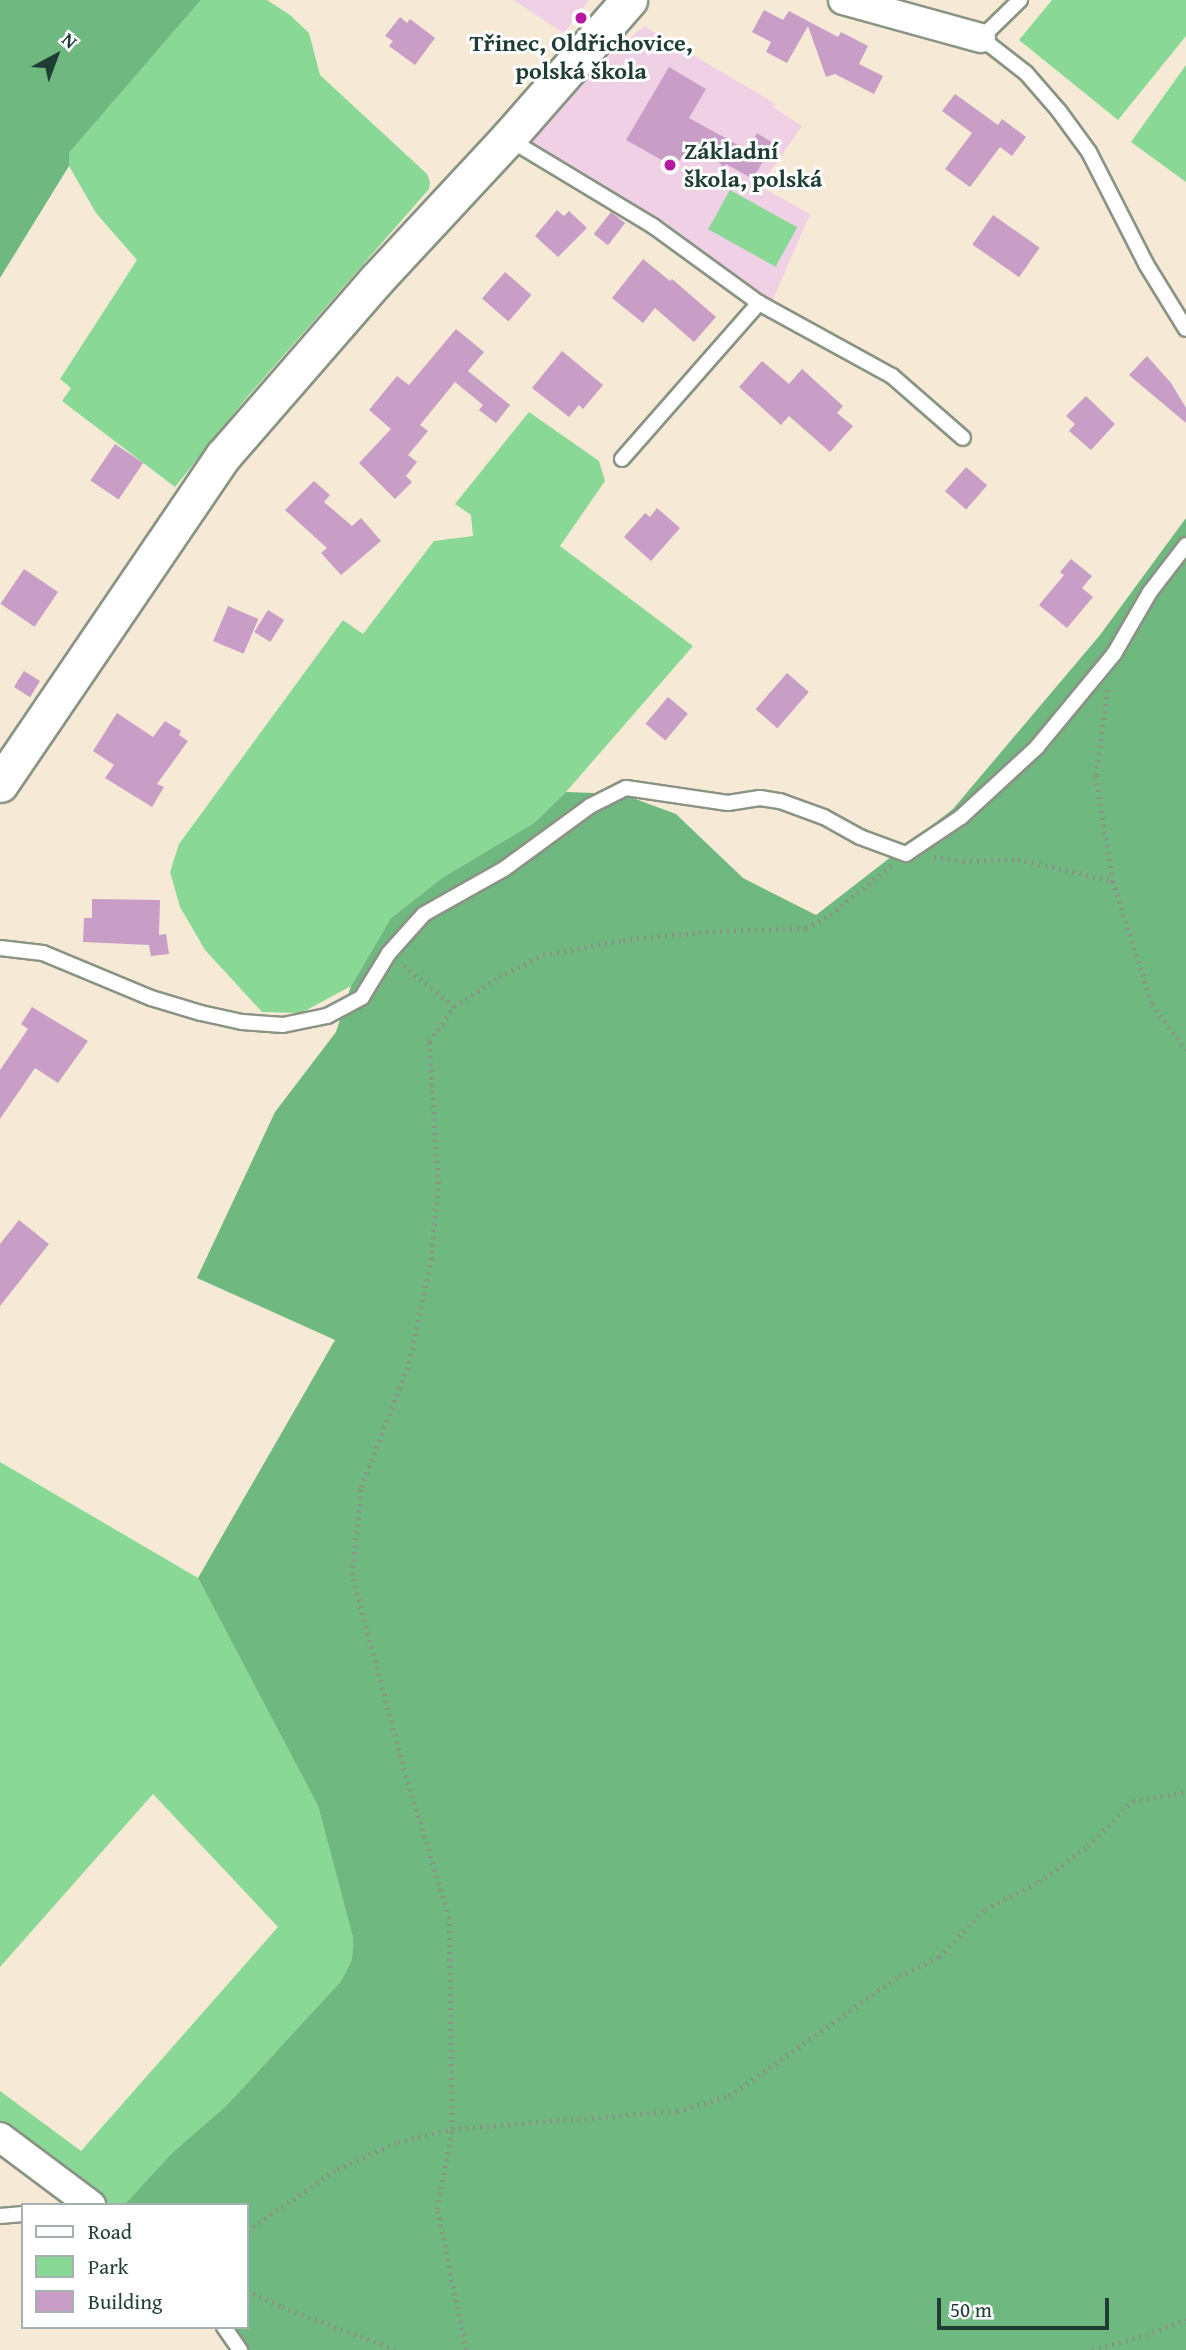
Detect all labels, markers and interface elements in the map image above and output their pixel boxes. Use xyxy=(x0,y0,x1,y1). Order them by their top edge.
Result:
marker: Třinec, Oldřichovice, polská škola xyxy=(573,10,589,26)
north arrow xyxy=(21,21,91,91)
text: N xyxy=(56,25,84,55)
place label: Třinec, Oldřichovice, polská škola xyxy=(469,29,693,85)
place label: Základní škola, polská xyxy=(684,137,822,193)
marker: Základní škola, polská xyxy=(662,157,678,173)
legend xyxy=(21,2203,248,2329)
text: Road xyxy=(88,2216,132,2247)
text: Park xyxy=(88,2251,129,2282)
scale bar xyxy=(941,2284,1112,2328)
text: Building xyxy=(88,2286,162,2317)
text: 50 m xyxy=(950,2294,992,2325)

